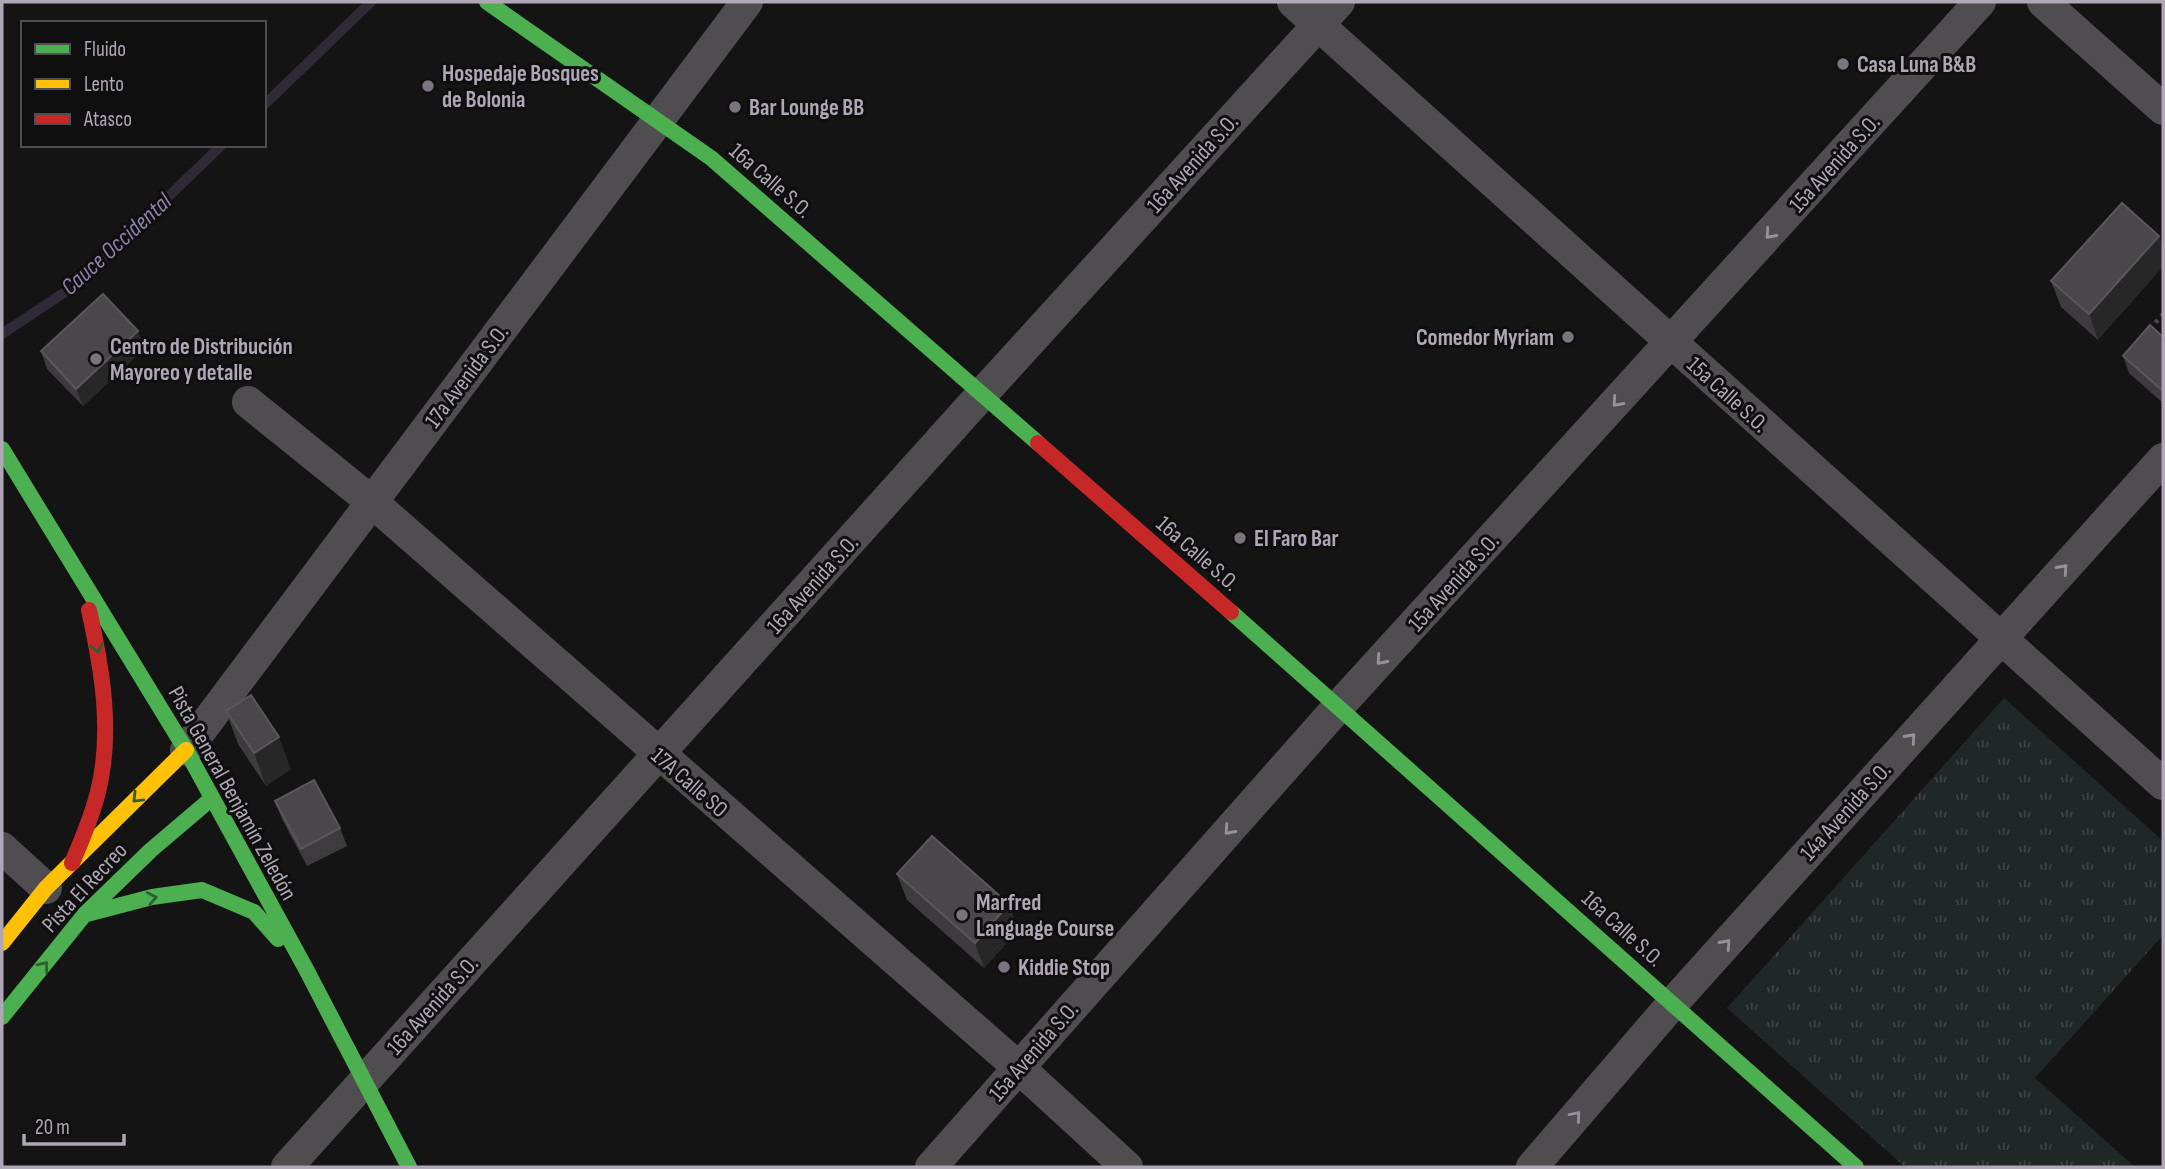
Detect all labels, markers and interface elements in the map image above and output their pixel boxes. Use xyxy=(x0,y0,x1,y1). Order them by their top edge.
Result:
legend xyxy=(21,21,266,147)
text: Fluido xyxy=(84,37,126,62)
place label: Casa Luna B&B xyxy=(1857,51,1976,79)
marker: Casa Luna B&B xyxy=(1835,56,1851,72)
place label: Hospedaje Bosques de Bolonia xyxy=(442,60,599,114)
text: Lento xyxy=(84,72,124,97)
marker: Hospedaje Bosques de Bolonia xyxy=(420,78,436,94)
place label: Bar Lounge BB xyxy=(749,94,864,122)
marker: Bar Lounge BB xyxy=(727,99,743,115)
text: Atasco xyxy=(83,107,132,132)
street label: 16a Avenida S.O. xyxy=(1141,109,1244,219)
street label: 15a Avenida S.O. xyxy=(1783,109,1886,219)
street label: 16a Calle S.O. xyxy=(723,137,817,224)
water label: Cauce Occidental xyxy=(55,187,178,301)
one-way arrow xyxy=(1766,226,1778,239)
street label: 17a Avenida S.O. xyxy=(419,319,515,434)
place label: Comedor Myriam xyxy=(1416,324,1554,352)
marker: Comedor Myriam xyxy=(1560,329,1576,345)
place label: Centro de Distribución Mayoreo y detalle xyxy=(110,333,293,387)
marker: Centro de Distribución Mayoreo y detalle xyxy=(88,351,104,367)
street label: 15a Calle S.O. xyxy=(1681,351,1774,438)
one-way arrow xyxy=(1613,394,1625,407)
street label: 16a Calle S.O. xyxy=(1150,510,1244,597)
place label: El Faro Bar xyxy=(1254,525,1339,553)
street label: 15a Avenida S.O. xyxy=(1402,528,1505,638)
street label: 16a Avenida S.O. xyxy=(761,530,864,640)
marker: El Faro Bar xyxy=(1232,530,1248,546)
one-way arrow xyxy=(2055,564,2067,577)
one-way arrow xyxy=(89,642,104,654)
one-way arrow xyxy=(1376,652,1389,665)
street label: Pista General Benjamín Zeledón xyxy=(162,682,303,905)
one-way arrow xyxy=(1902,733,1915,746)
street label: 17A Calle SO xyxy=(645,742,733,824)
street label: 14a Avenida S.O. xyxy=(1794,757,1897,867)
one-way arrow xyxy=(132,789,145,802)
one-way arrow xyxy=(1225,822,1237,835)
street label: Pista El Recreo xyxy=(36,837,133,938)
street label: 16a Calle S.O. xyxy=(1576,885,1669,973)
place label: Marfred Language Course xyxy=(976,889,1114,943)
one-way arrow xyxy=(146,891,158,906)
marker: Marfred Language Course xyxy=(954,907,970,923)
one-way arrow xyxy=(1718,939,1730,952)
street label: 16a Avenida S.O. xyxy=(381,951,484,1061)
place label: Kiddie Stop xyxy=(1018,954,1110,982)
marker: Kiddie Stop xyxy=(996,959,1012,975)
one-way arrow xyxy=(35,961,48,973)
street label: 15a Avenida S.O. xyxy=(983,996,1084,1107)
scale bar xyxy=(24,1102,124,1146)
one-way arrow xyxy=(1568,1111,1580,1124)
text: 20 m xyxy=(35,1115,70,1140)

